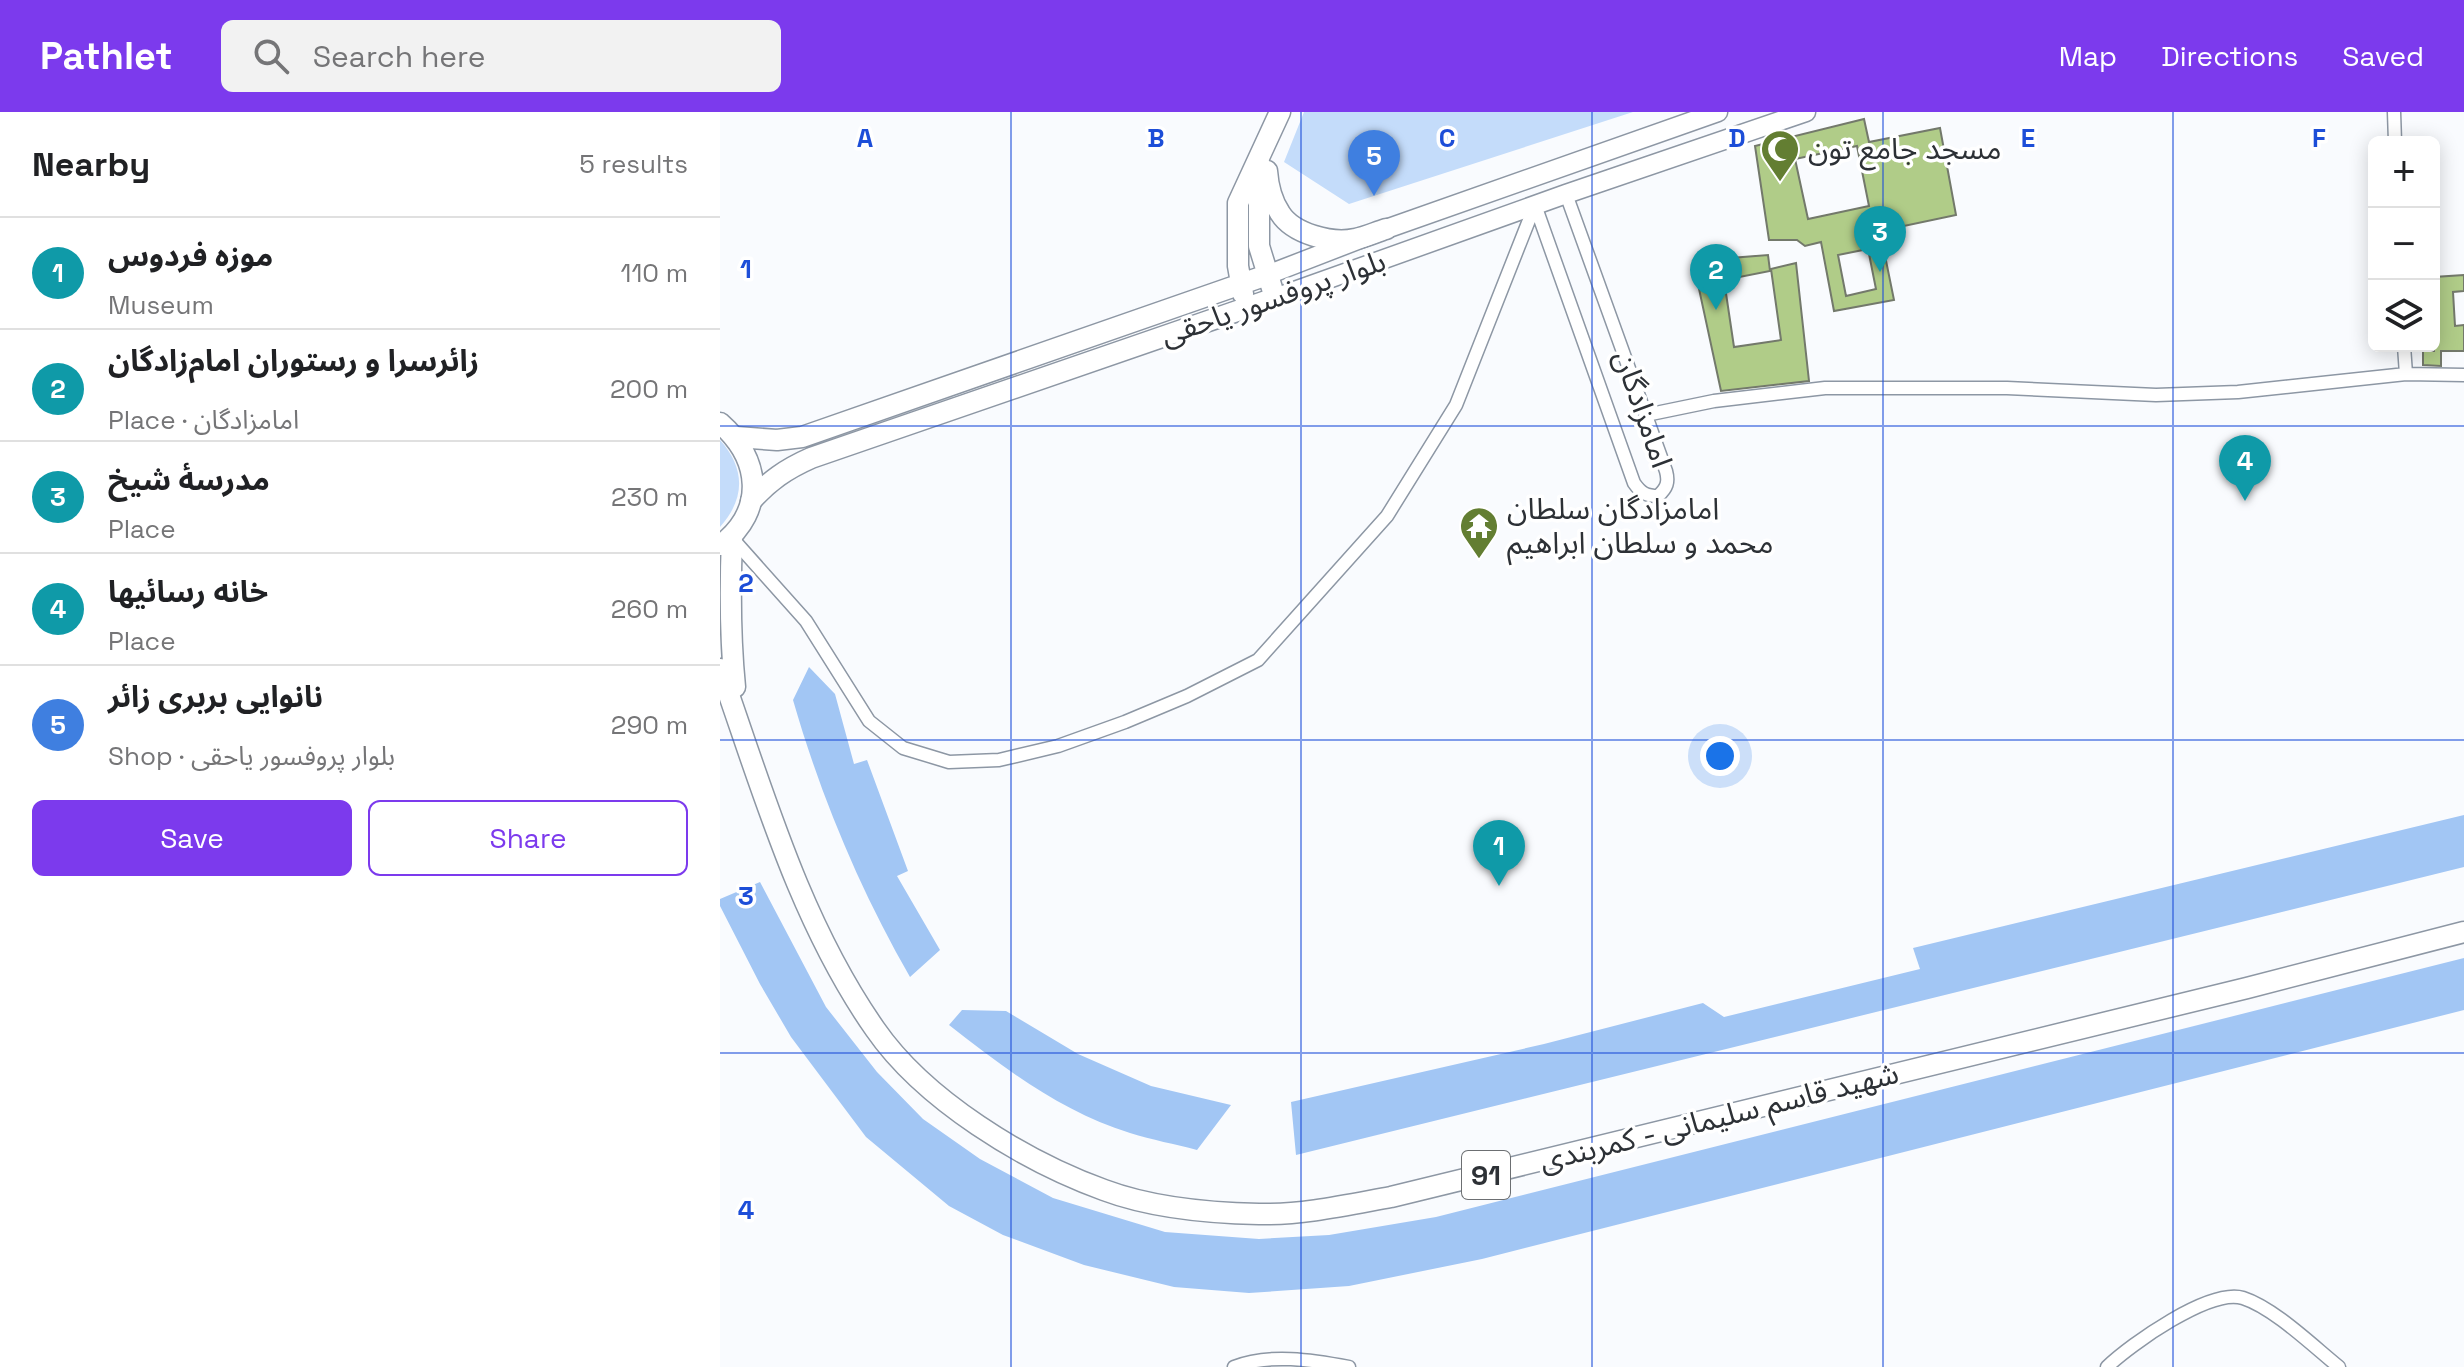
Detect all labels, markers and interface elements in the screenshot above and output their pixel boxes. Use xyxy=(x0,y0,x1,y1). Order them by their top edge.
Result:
search box xyxy=(221,20,781,92)
text: Pathlet xyxy=(40,32,173,80)
icon: search xyxy=(249,34,293,78)
text: Search here xyxy=(313,37,486,76)
text: Map xyxy=(2059,38,2117,74)
text: Directions xyxy=(2161,38,2298,74)
text: Saved xyxy=(2342,38,2424,74)
text: A xyxy=(857,121,874,155)
text: B xyxy=(1147,121,1165,155)
text: C xyxy=(1439,121,1455,155)
text: D xyxy=(1728,121,1746,155)
text: E xyxy=(2021,121,2035,155)
text: F xyxy=(2312,121,2326,155)
mosque icon: مسجد جامع تون xyxy=(1759,128,1801,183)
place label: مسجد جامع تون xyxy=(1808,129,2002,171)
pin: 5 xyxy=(1348,130,1400,196)
map controls xyxy=(2368,136,2440,352)
button: + xyxy=(2368,136,2440,208)
text: Nearby xyxy=(32,143,150,186)
text: 5 results xyxy=(579,147,688,181)
pin: 3 xyxy=(1854,206,1906,272)
button: − xyxy=(2368,208,2440,280)
text: موزه فردوس xyxy=(108,236,273,275)
street label: بلوار پروفسور یاحقی xyxy=(1155,241,1391,355)
pin: 2 xyxy=(1690,244,1742,310)
text: 1 xyxy=(740,252,752,286)
text: 1 xyxy=(52,256,64,290)
text: 110 m xyxy=(621,256,688,290)
button: layers xyxy=(2368,280,2440,352)
text: Museum xyxy=(108,288,214,322)
text: زائرسرا و رستوران امام‌زادگان xyxy=(108,341,479,380)
street label: امامزادگان xyxy=(1605,345,1682,473)
text: 2 xyxy=(50,372,66,406)
text: 200 m xyxy=(610,372,688,406)
text: Place · امامزادگان xyxy=(108,403,299,437)
pin: 4 xyxy=(2219,435,2271,501)
text: مدرسهٔ شیخ xyxy=(108,460,270,499)
text: 3 xyxy=(50,480,66,514)
text: 230 m xyxy=(611,480,688,514)
place label: امامزادگان سلطان محمد و سلطان ابراهیم xyxy=(1507,489,1774,566)
temple icon: امامزادگان سلطان محمد و سلطان ابراهیم xyxy=(1458,505,1500,560)
text: Place xyxy=(108,512,176,546)
text: 2 xyxy=(738,566,754,600)
text: خانه رسائیها xyxy=(108,572,268,611)
text: 4 xyxy=(50,592,66,626)
text: 260 m xyxy=(611,592,688,626)
text: Place xyxy=(108,624,176,658)
text: نانوایی بربری زائر xyxy=(108,677,323,716)
text: 5 xyxy=(50,708,66,742)
text: 290 m xyxy=(611,708,688,742)
your location xyxy=(1700,736,1740,776)
text: Shop · بلوار پروفسور یاحقی xyxy=(108,739,395,773)
button: Save xyxy=(32,800,352,876)
button: Share xyxy=(368,800,688,876)
pin: 1 xyxy=(1473,820,1525,886)
text: 3 xyxy=(738,879,754,913)
street label: شهید قاسم سلیمانی - کمربندی xyxy=(1535,1053,1904,1184)
road number: 91 xyxy=(1462,1151,1510,1199)
text: 4 xyxy=(738,1193,754,1227)

